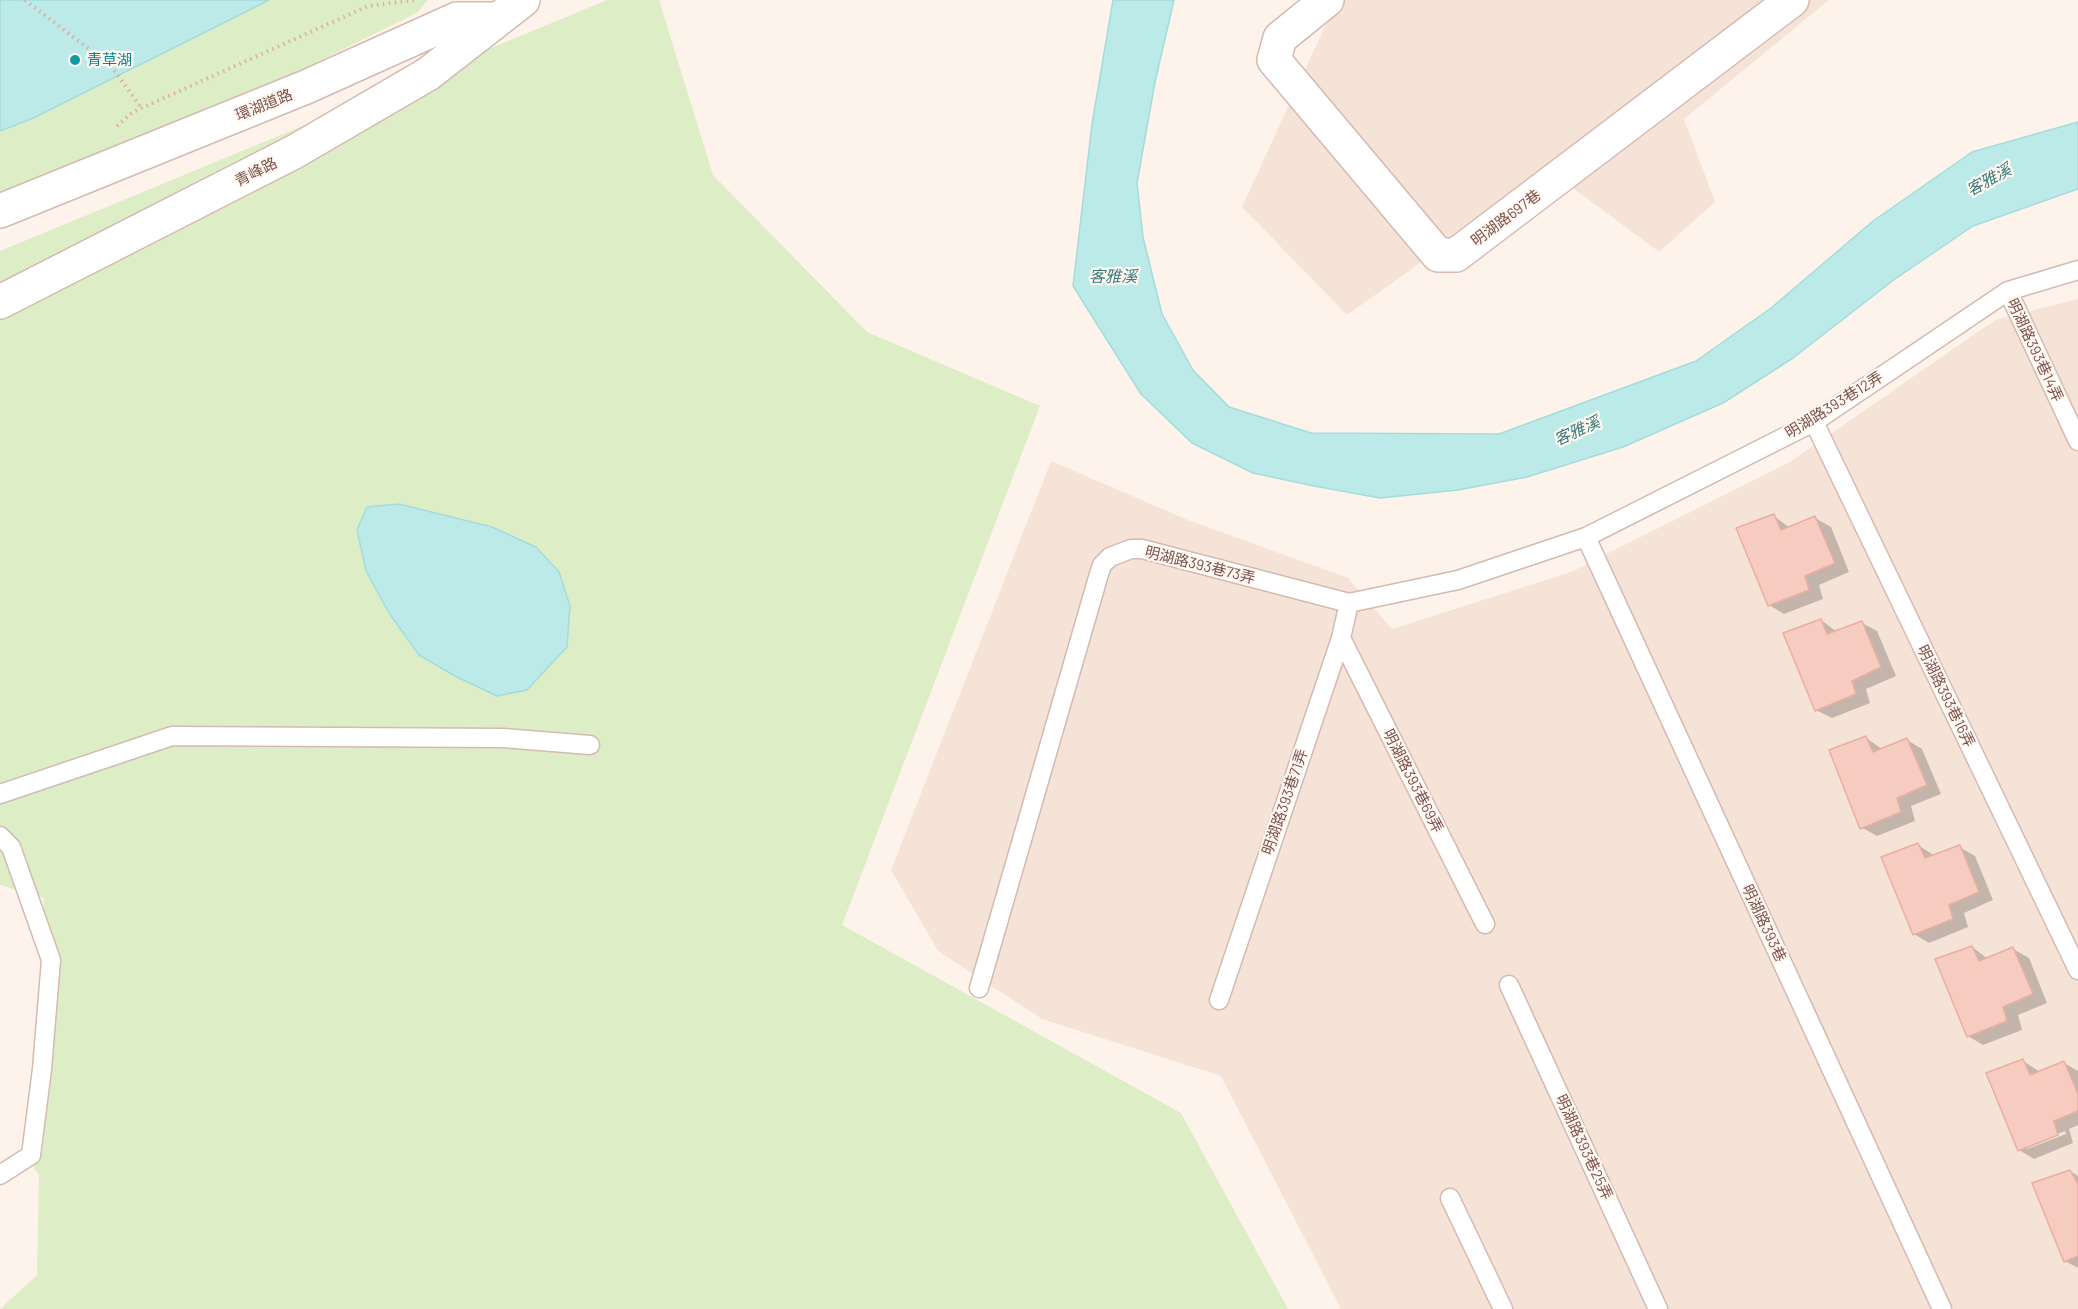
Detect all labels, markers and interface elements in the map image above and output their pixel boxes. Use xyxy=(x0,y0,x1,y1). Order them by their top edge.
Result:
place label: 青草湖 xyxy=(87,51,132,69)
marker: 青草湖 xyxy=(68,53,82,67)
street label: 環湖道路 xyxy=(233,85,295,125)
street label: 青峰路 xyxy=(232,154,280,190)
water label: 客雅溪 xyxy=(1963,160,2015,200)
street label: 明湖路697巷 xyxy=(1468,186,1544,250)
water label: 客雅溪 xyxy=(1089,267,1137,287)
street label: 明湖路393巷14弄 xyxy=(2003,296,2067,404)
street label: 明湖路393巷12弄 xyxy=(1782,368,1886,442)
water label: 客雅溪 xyxy=(1551,412,1603,450)
street label: 明湖路393巷73弄 xyxy=(1143,543,1257,587)
street label: 明湖路393巷16弄 xyxy=(1914,642,1978,750)
street label: 明湖路393巷69弄 xyxy=(1379,726,1447,836)
street label: 明湖路393巷71弄 xyxy=(1258,747,1312,857)
street label: 明湖路393巷 xyxy=(1738,881,1790,965)
street label: 明湖路393巷25弄 xyxy=(1552,1092,1616,1202)

